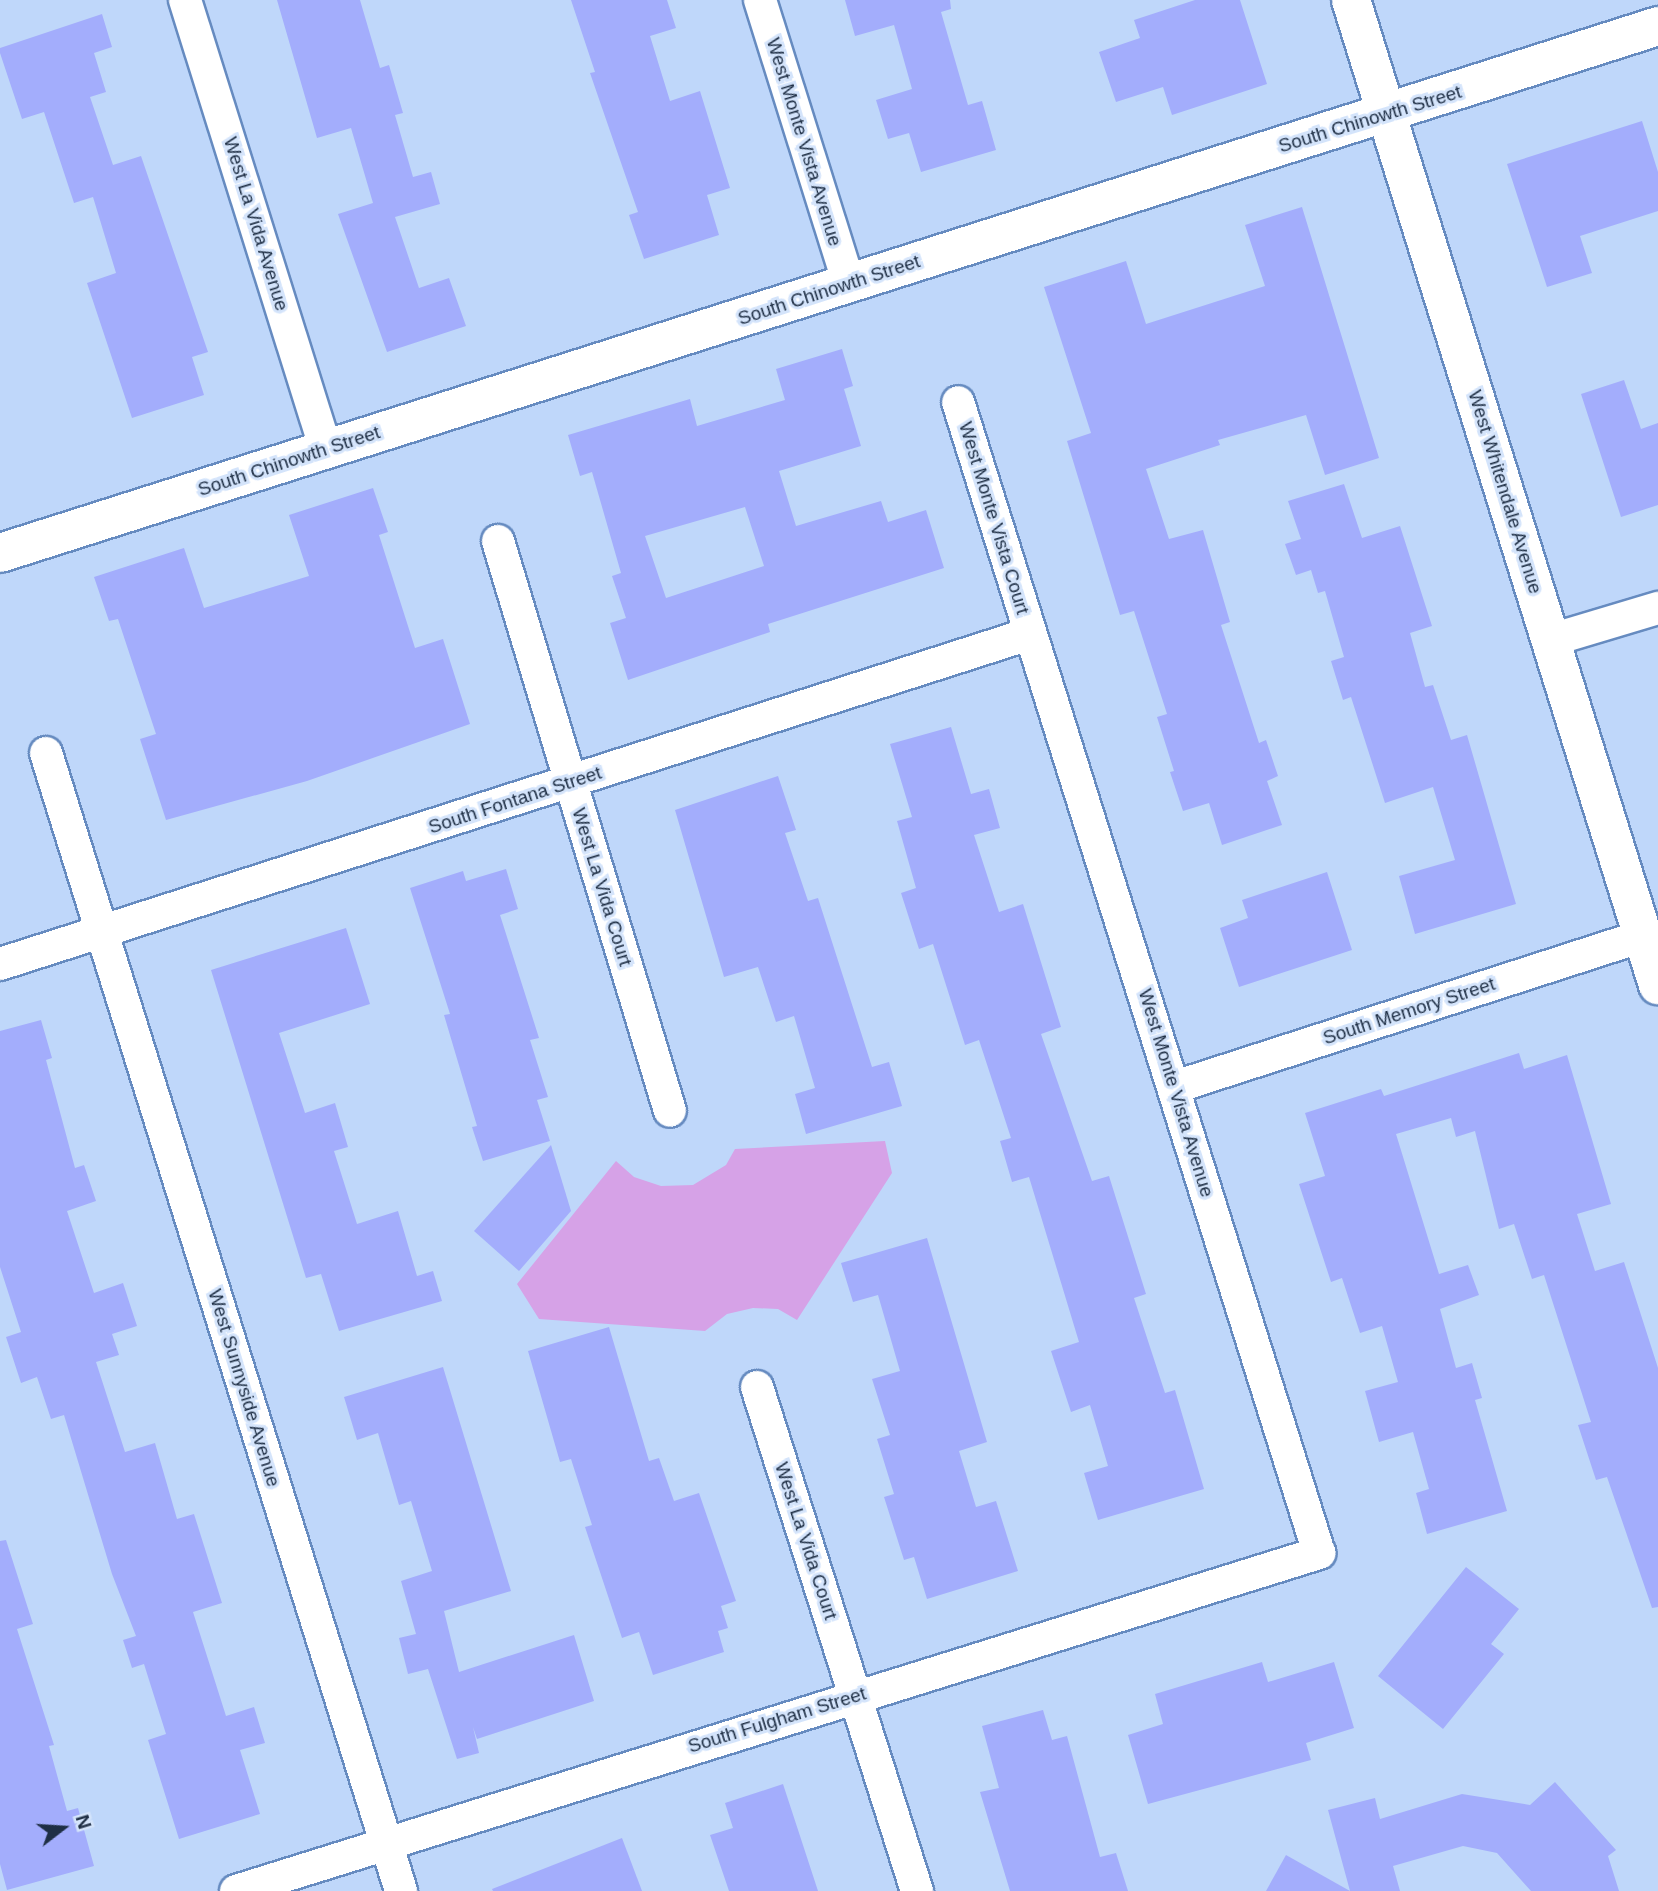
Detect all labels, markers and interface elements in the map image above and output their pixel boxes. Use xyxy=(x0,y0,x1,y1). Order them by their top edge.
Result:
street label: West Monte Vista Avenue xyxy=(761,35,847,249)
street label: South Chinowth Street xyxy=(1276,80,1464,158)
street label: West La Vida Avenue xyxy=(219,134,293,314)
street label: South Chinowth Street xyxy=(735,250,923,330)
street label: West Whitendale Avenue xyxy=(1463,387,1547,597)
street label: West Monte Vista Court xyxy=(954,419,1034,617)
street label: South Chinowth Street xyxy=(195,421,383,501)
street label: South Fontana Street xyxy=(426,761,604,839)
street label: West La Vida Court xyxy=(567,805,637,969)
street label: South Memory Street xyxy=(1320,972,1498,1050)
street label: West Monte Vista Avenue xyxy=(1133,986,1219,1200)
street label: West Sunnyside Avenue xyxy=(203,1286,285,1490)
street label: West La Vida Court xyxy=(770,1459,842,1623)
street label: South Fulgham Street xyxy=(685,1682,869,1758)
north arrow xyxy=(28,1793,98,1863)
text: N xyxy=(72,1812,96,1831)

